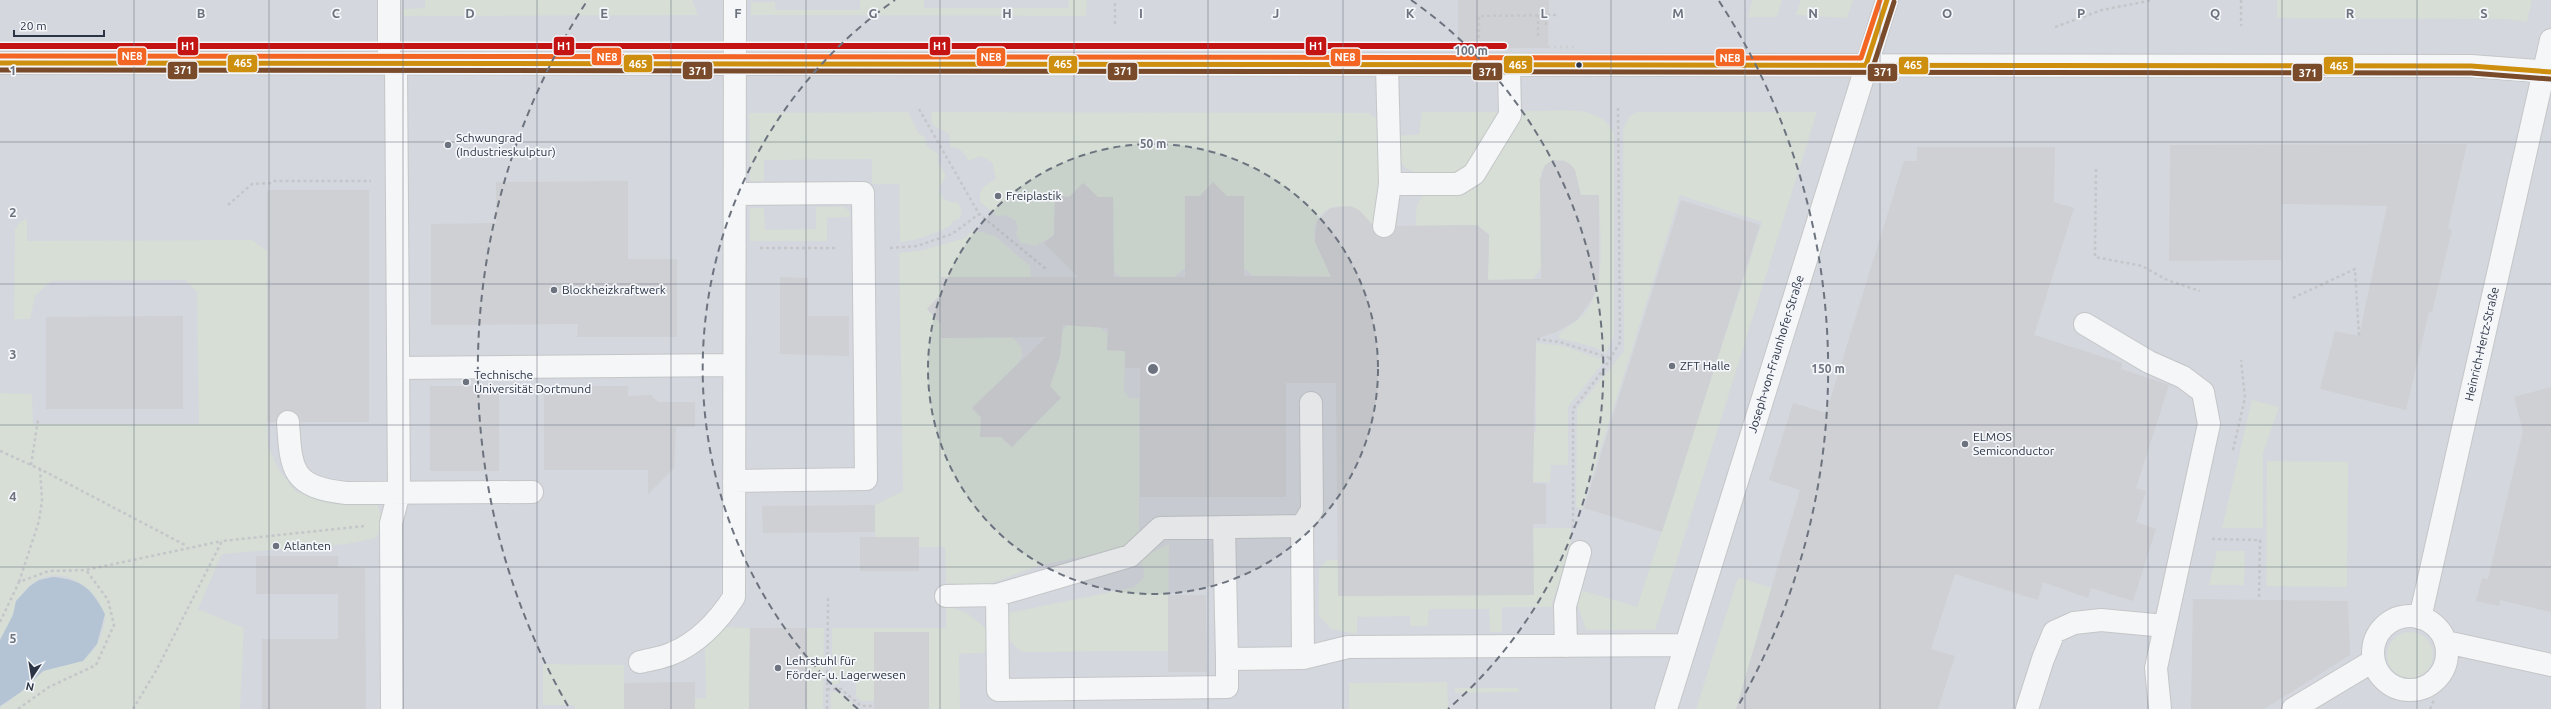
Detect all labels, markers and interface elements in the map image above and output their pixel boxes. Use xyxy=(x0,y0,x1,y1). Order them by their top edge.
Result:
text: B xyxy=(197,6,206,20)
text: C xyxy=(332,6,341,20)
text: D xyxy=(465,6,475,20)
text: E xyxy=(600,6,608,20)
text: F xyxy=(734,6,742,20)
text: G xyxy=(869,6,878,20)
text: H xyxy=(1002,6,1012,20)
text: I xyxy=(1139,6,1143,20)
text: J xyxy=(1273,6,1279,20)
text: K xyxy=(1406,6,1415,20)
text: L xyxy=(1540,6,1548,20)
text: M xyxy=(1672,6,1684,20)
text: N xyxy=(1808,6,1818,20)
text: O xyxy=(1942,6,1952,20)
text: P xyxy=(2077,6,2085,20)
text: Q xyxy=(2210,6,2220,20)
text: R xyxy=(2346,6,2355,20)
text: S xyxy=(2480,6,2488,20)
scale bar xyxy=(14,12,104,38)
text: 20 m xyxy=(20,19,47,32)
line badge: H1 xyxy=(177,36,199,56)
line badge: H1 xyxy=(553,36,575,56)
line badge: H1 xyxy=(929,36,951,56)
line badge: H1 xyxy=(1305,36,1327,56)
text: H1 xyxy=(181,40,195,52)
text: H1 xyxy=(557,40,571,52)
text: H1 xyxy=(933,40,947,52)
text: H1 xyxy=(1309,40,1323,52)
text: 100 m xyxy=(1454,44,1488,57)
line badge: NE8 xyxy=(117,47,147,66)
line badge: NE8 xyxy=(591,47,622,66)
line badge: NE8 xyxy=(976,47,1006,67)
line badge: NE8 xyxy=(1330,48,1361,67)
line badge: NE8 xyxy=(1715,48,1745,67)
text: NE8 xyxy=(122,50,142,62)
text: NE8 xyxy=(597,51,617,63)
text: NE8 xyxy=(981,51,1001,63)
text: NE8 xyxy=(1335,51,1355,63)
text: NE8 xyxy=(1720,52,1740,64)
line badge: 465 xyxy=(227,54,258,73)
line badge: 465 xyxy=(623,54,653,73)
line badge: 465 xyxy=(1048,55,1078,74)
line badge: 465 xyxy=(1503,55,1533,74)
line badge: 465 xyxy=(1898,56,1929,75)
line badge: 465 xyxy=(2323,56,2354,75)
text: 465 xyxy=(234,57,252,69)
text: 465 xyxy=(629,58,647,70)
text: 465 xyxy=(1054,58,1072,70)
text: 465 xyxy=(1509,59,1527,71)
text: 465 xyxy=(1904,59,1922,71)
unlabelled marker xyxy=(1574,60,1584,70)
text: 465 xyxy=(2330,60,2348,72)
line badge: 371 xyxy=(167,61,198,80)
line badge: 371 xyxy=(682,61,713,80)
line badge: 371 xyxy=(1107,62,1138,81)
line badge: 371 xyxy=(1472,62,1503,81)
text: 1 xyxy=(9,63,17,77)
line badge: 371 xyxy=(1867,63,1898,82)
line badge: 371 xyxy=(2292,63,2323,82)
text: 371 xyxy=(174,64,192,76)
text: 371 xyxy=(689,65,707,77)
text: 371 xyxy=(1114,65,1132,77)
text: 371 xyxy=(1479,66,1497,78)
text: 371 xyxy=(1874,66,1892,78)
text: 371 xyxy=(2299,67,2317,79)
place label: Schwungrad (Industrieskulptur) xyxy=(456,131,556,159)
text: 50 m xyxy=(1140,137,1166,150)
marker: Schwungrad (Industrieskulptur) xyxy=(443,140,453,150)
place label: Freiplastik xyxy=(1006,189,1061,202)
marker: Freiplastik xyxy=(993,191,1003,201)
text: 2 xyxy=(9,205,17,219)
street label: Joseph-von-Fraunhofer-Straße xyxy=(1745,273,1806,434)
place label: Blockheizkraftwerk xyxy=(562,283,666,296)
marker: Blockheizkraftwerk xyxy=(549,285,559,295)
street label: Heinrich-Hertz-Straße xyxy=(2462,285,2501,402)
text: 3 xyxy=(9,347,17,361)
place label: ZFT Halle xyxy=(1680,359,1730,372)
marker: ZFT Halle xyxy=(1667,361,1677,371)
centre of rings xyxy=(1146,362,1160,376)
text: 150 m xyxy=(1811,362,1845,375)
place label: Technische Universität Dortmund xyxy=(474,368,591,395)
marker: Technische Universität Dortmund xyxy=(461,377,471,387)
place label: ELMOS Semiconductor xyxy=(1973,430,2055,457)
marker: ELMOS Semiconductor xyxy=(1960,439,1970,449)
text: 4 xyxy=(9,489,17,503)
place label: Atlanten xyxy=(284,539,331,552)
marker: Atlanten xyxy=(271,541,281,551)
text: 5 xyxy=(9,631,17,645)
place label: Lehrstuhl für Förder- u. Lagerwesen xyxy=(786,654,906,681)
north arrow xyxy=(12,657,52,697)
marker: Lehrstuhl für Förder- u. Lagerwesen xyxy=(773,663,783,673)
text: N xyxy=(25,680,35,694)

